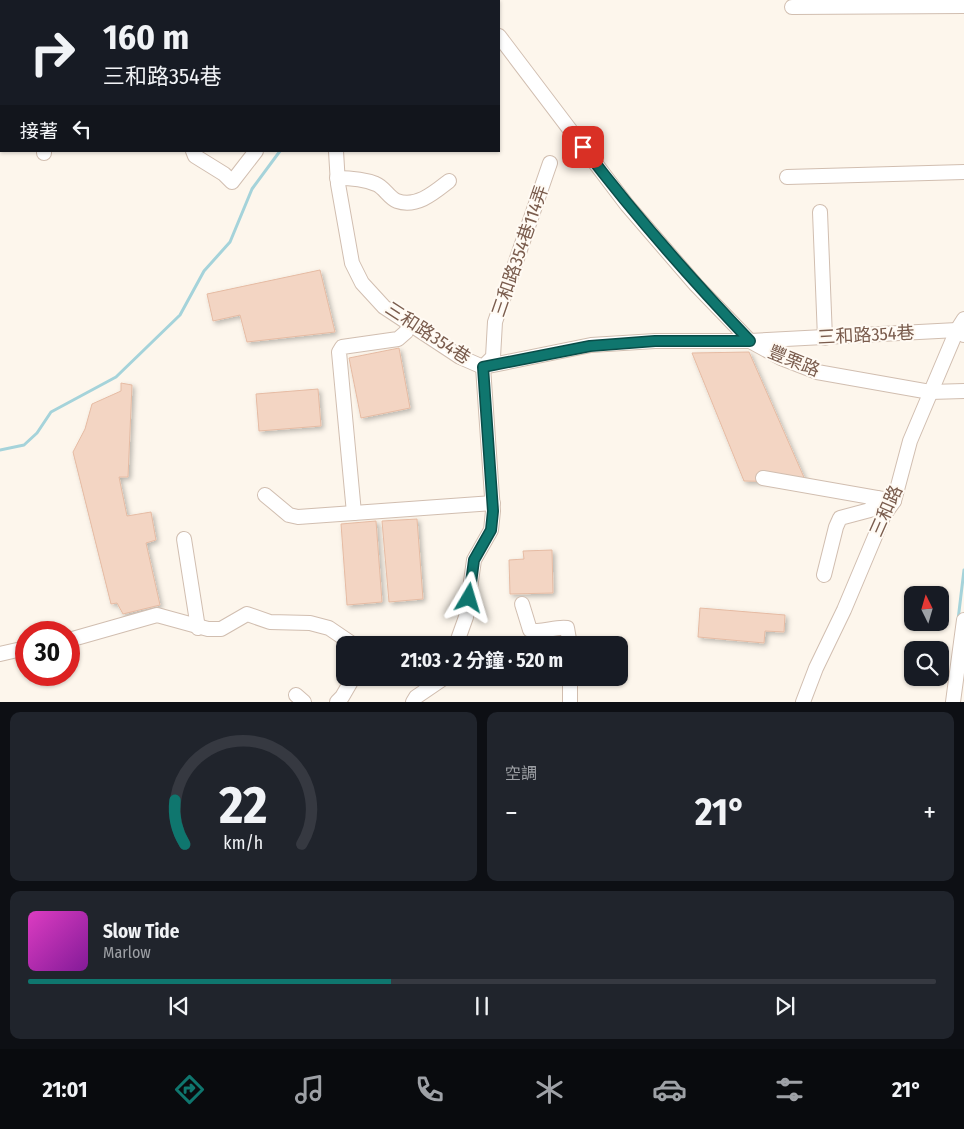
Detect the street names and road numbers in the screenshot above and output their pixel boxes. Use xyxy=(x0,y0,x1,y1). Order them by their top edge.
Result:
street label: 三和路354巷114弄 xyxy=(487,182,553,320)
street label: 三和路354巷 xyxy=(381,297,475,369)
street label: 三和路354巷 xyxy=(817,321,915,349)
street label: 豐栗路 xyxy=(765,341,823,381)
street label: 三和路 xyxy=(865,482,907,540)

